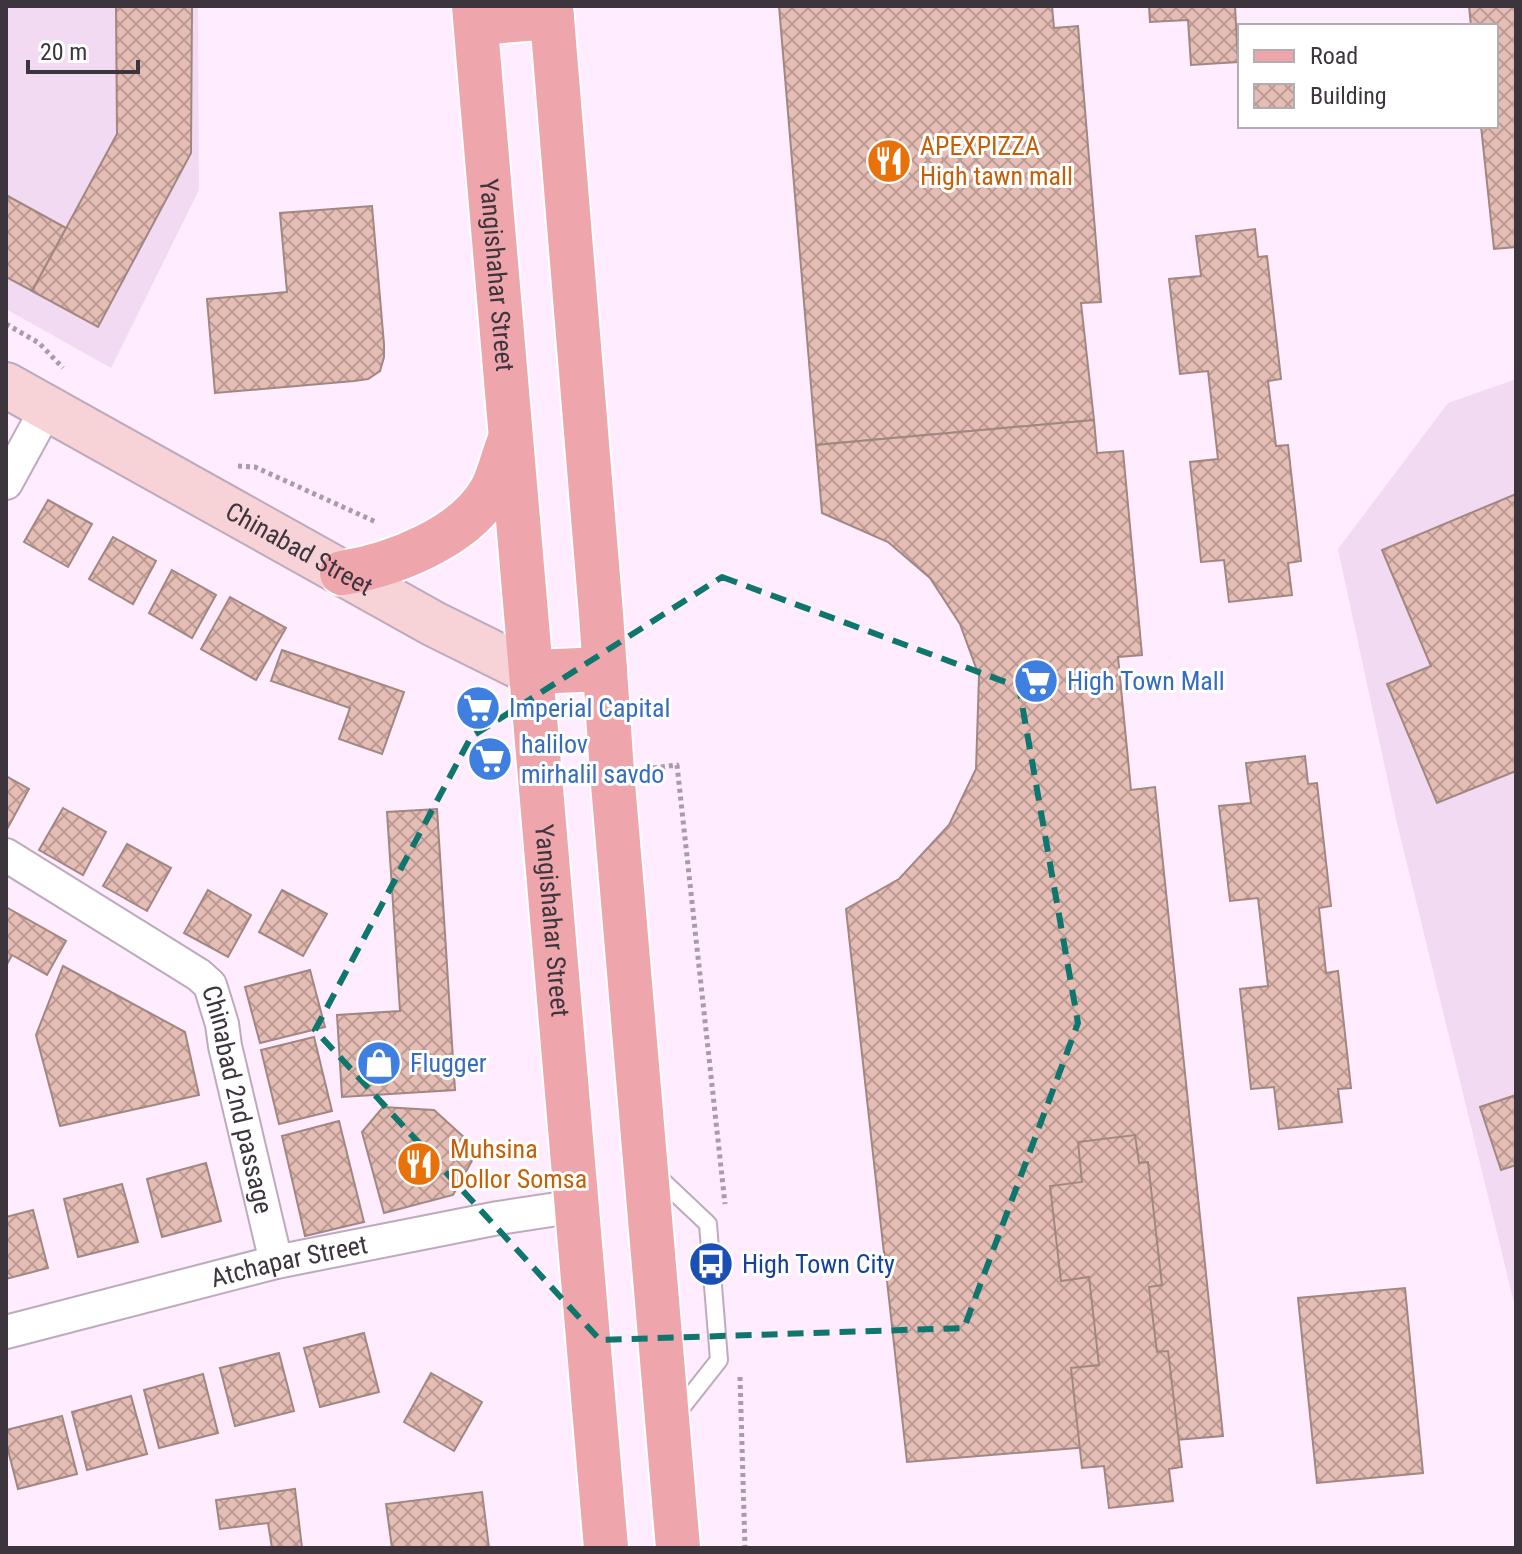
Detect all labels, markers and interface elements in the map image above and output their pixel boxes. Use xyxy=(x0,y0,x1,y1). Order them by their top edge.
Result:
scale bar xyxy=(28,24,138,74)
legend xyxy=(1238,24,1498,128)
text: 20 m xyxy=(40,38,87,66)
text: Road xyxy=(1310,42,1358,70)
text: Building xyxy=(1310,82,1387,110)
place label: APEXPIZZA High tawn mall xyxy=(920,131,1073,191)
restaurant icon: APEXPIZZA High tawn mall xyxy=(865,137,913,185)
street label: Yangishahar Street xyxy=(474,177,520,373)
street label: Chinabad Street xyxy=(221,496,378,602)
supermarket icon: High Town Mall xyxy=(1012,657,1060,705)
place label: High Town Mall xyxy=(1067,666,1225,696)
supermarket icon: Imperial Capital xyxy=(454,684,502,732)
place label: Imperial Capital xyxy=(509,693,670,723)
place label: halilov mirhalil savdo xyxy=(521,729,664,789)
supermarket icon: halilov mirhalil savdo xyxy=(466,735,514,783)
street label: Yangishahar Street xyxy=(529,823,575,1018)
street label: Chinabad 2nd passage xyxy=(196,982,279,1216)
shop icon: Flugger xyxy=(355,1039,403,1087)
place label: Flugger xyxy=(410,1048,487,1078)
place label: Muhsina Dollor Somsa xyxy=(450,1134,587,1194)
restaurant icon: Muhsina Dollor Somsa xyxy=(395,1140,443,1188)
street label: Atchapar Street xyxy=(208,1229,370,1293)
bus stop icon: High Town City xyxy=(687,1240,735,1288)
place label: High Town City xyxy=(742,1249,895,1279)

